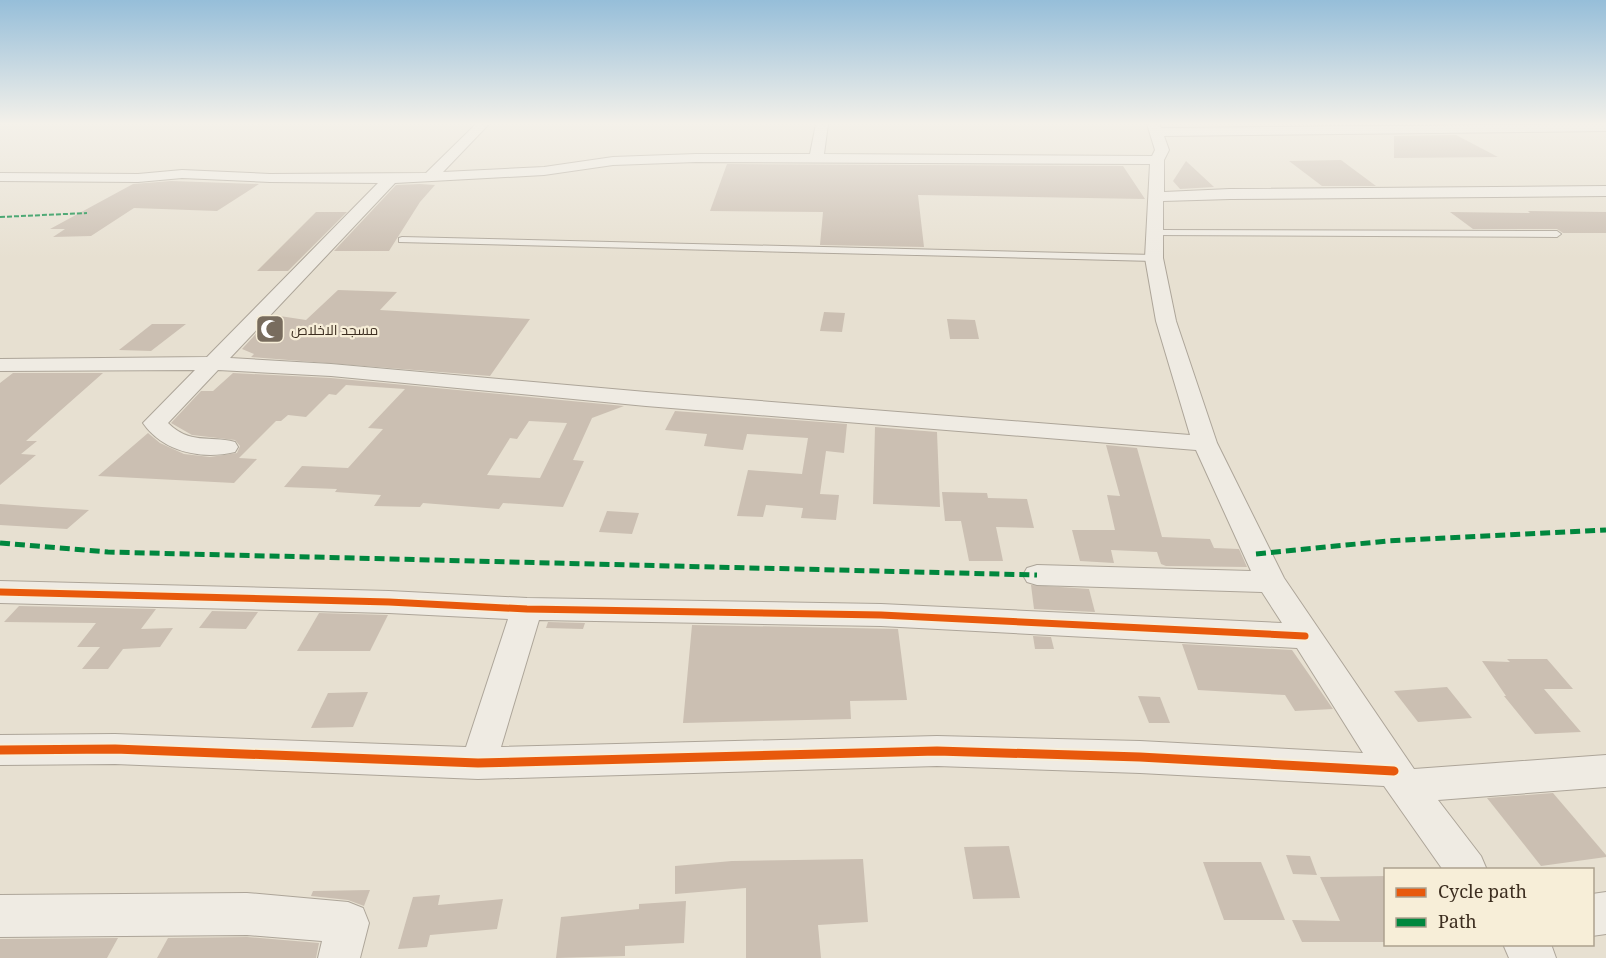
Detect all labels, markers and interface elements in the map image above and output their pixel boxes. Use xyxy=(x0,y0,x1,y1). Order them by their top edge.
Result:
mosque icon: مسجد الاخلاص xyxy=(254,313,286,345)
place label: مسجد الاخلاص xyxy=(291,320,378,339)
legend xyxy=(1384,868,1594,946)
text: Cycle path xyxy=(1438,879,1527,903)
text: Path xyxy=(1438,909,1477,933)

